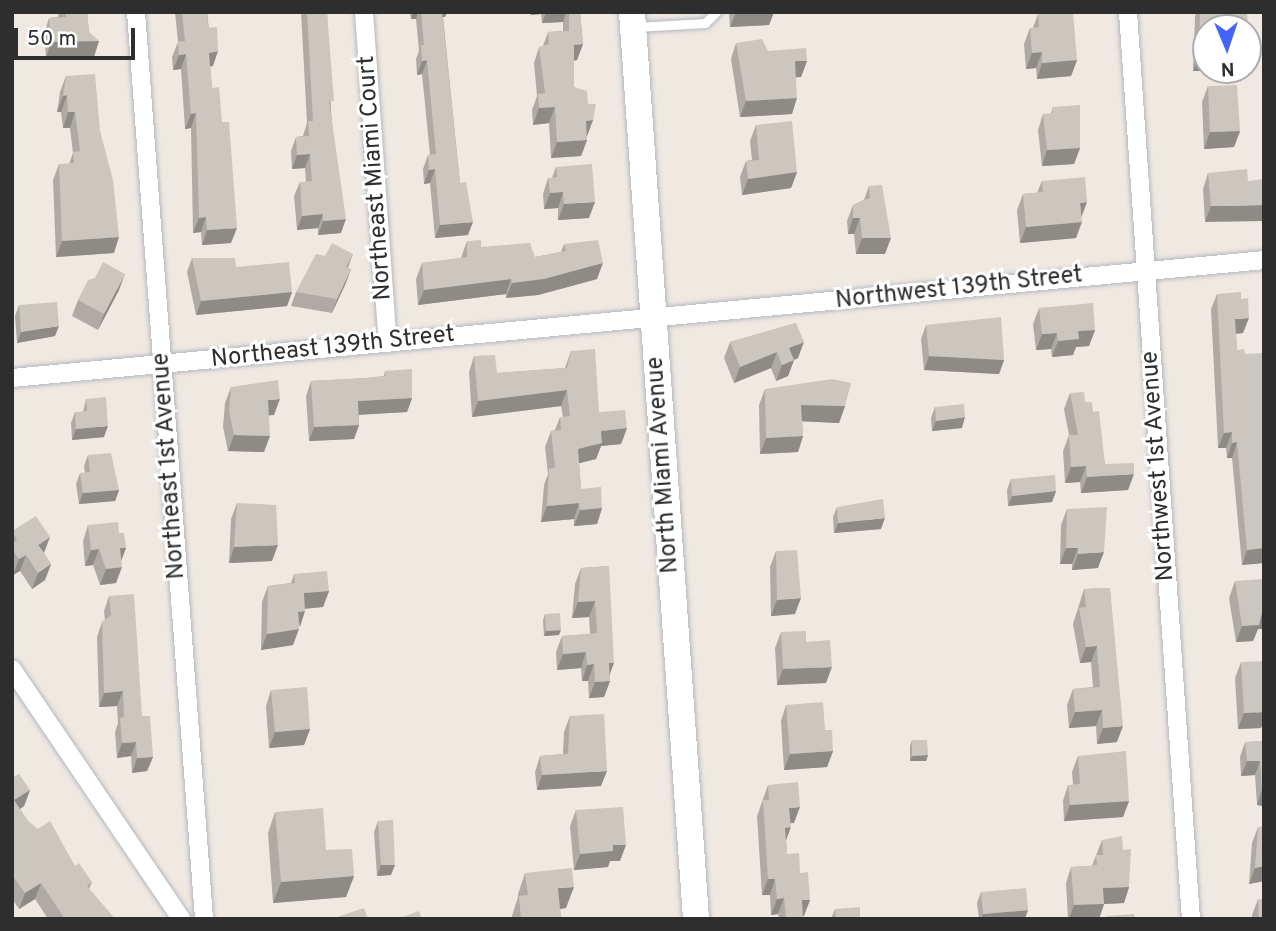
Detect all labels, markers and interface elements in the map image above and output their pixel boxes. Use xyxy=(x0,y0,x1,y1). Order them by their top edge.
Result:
scale bar xyxy=(18,14,138,58)
north arrow xyxy=(1192,14,1262,84)
text: 50 m xyxy=(27,26,76,53)
street label: Northeast Miami Court xyxy=(353,55,399,301)
text: N xyxy=(1220,56,1235,80)
street label: Northwest 139th Street xyxy=(834,262,1084,316)
street label: Northeast 139th Street xyxy=(210,321,456,375)
street label: Northwest 1st Avenue xyxy=(1137,349,1181,583)
street label: Northeast 1st Avenue xyxy=(148,351,192,581)
street label: North Miami Avenue xyxy=(642,355,686,575)

